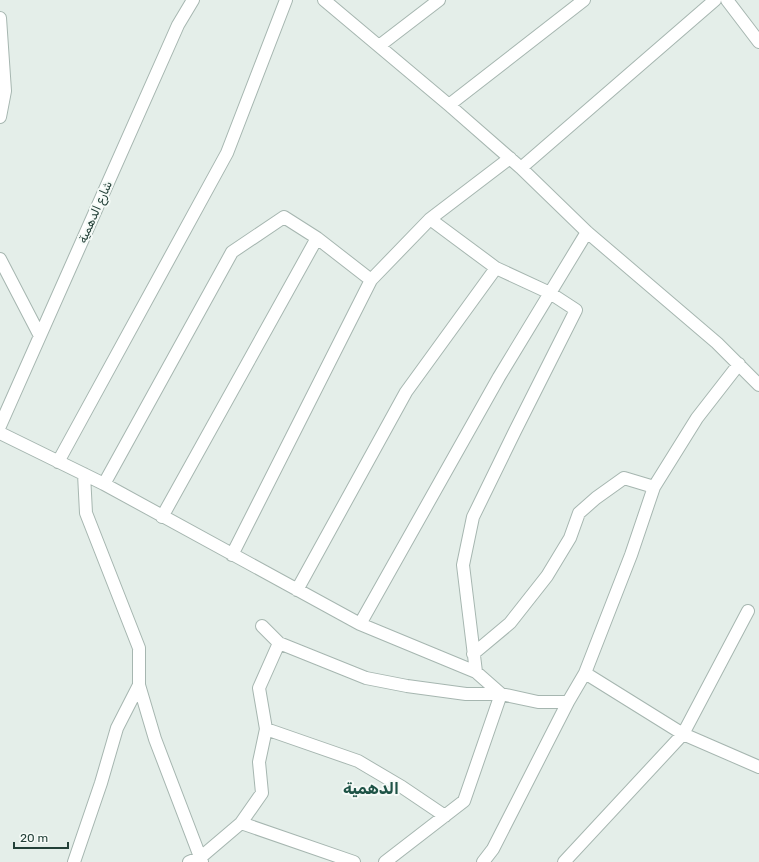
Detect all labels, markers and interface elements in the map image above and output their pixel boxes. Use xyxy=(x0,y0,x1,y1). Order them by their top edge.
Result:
street label: شارع الدهمية xyxy=(75,179,117,246)
district label: الدهمية xyxy=(343,779,399,798)
scale bar xyxy=(14,824,68,850)
text: 20 m xyxy=(20,831,48,845)

